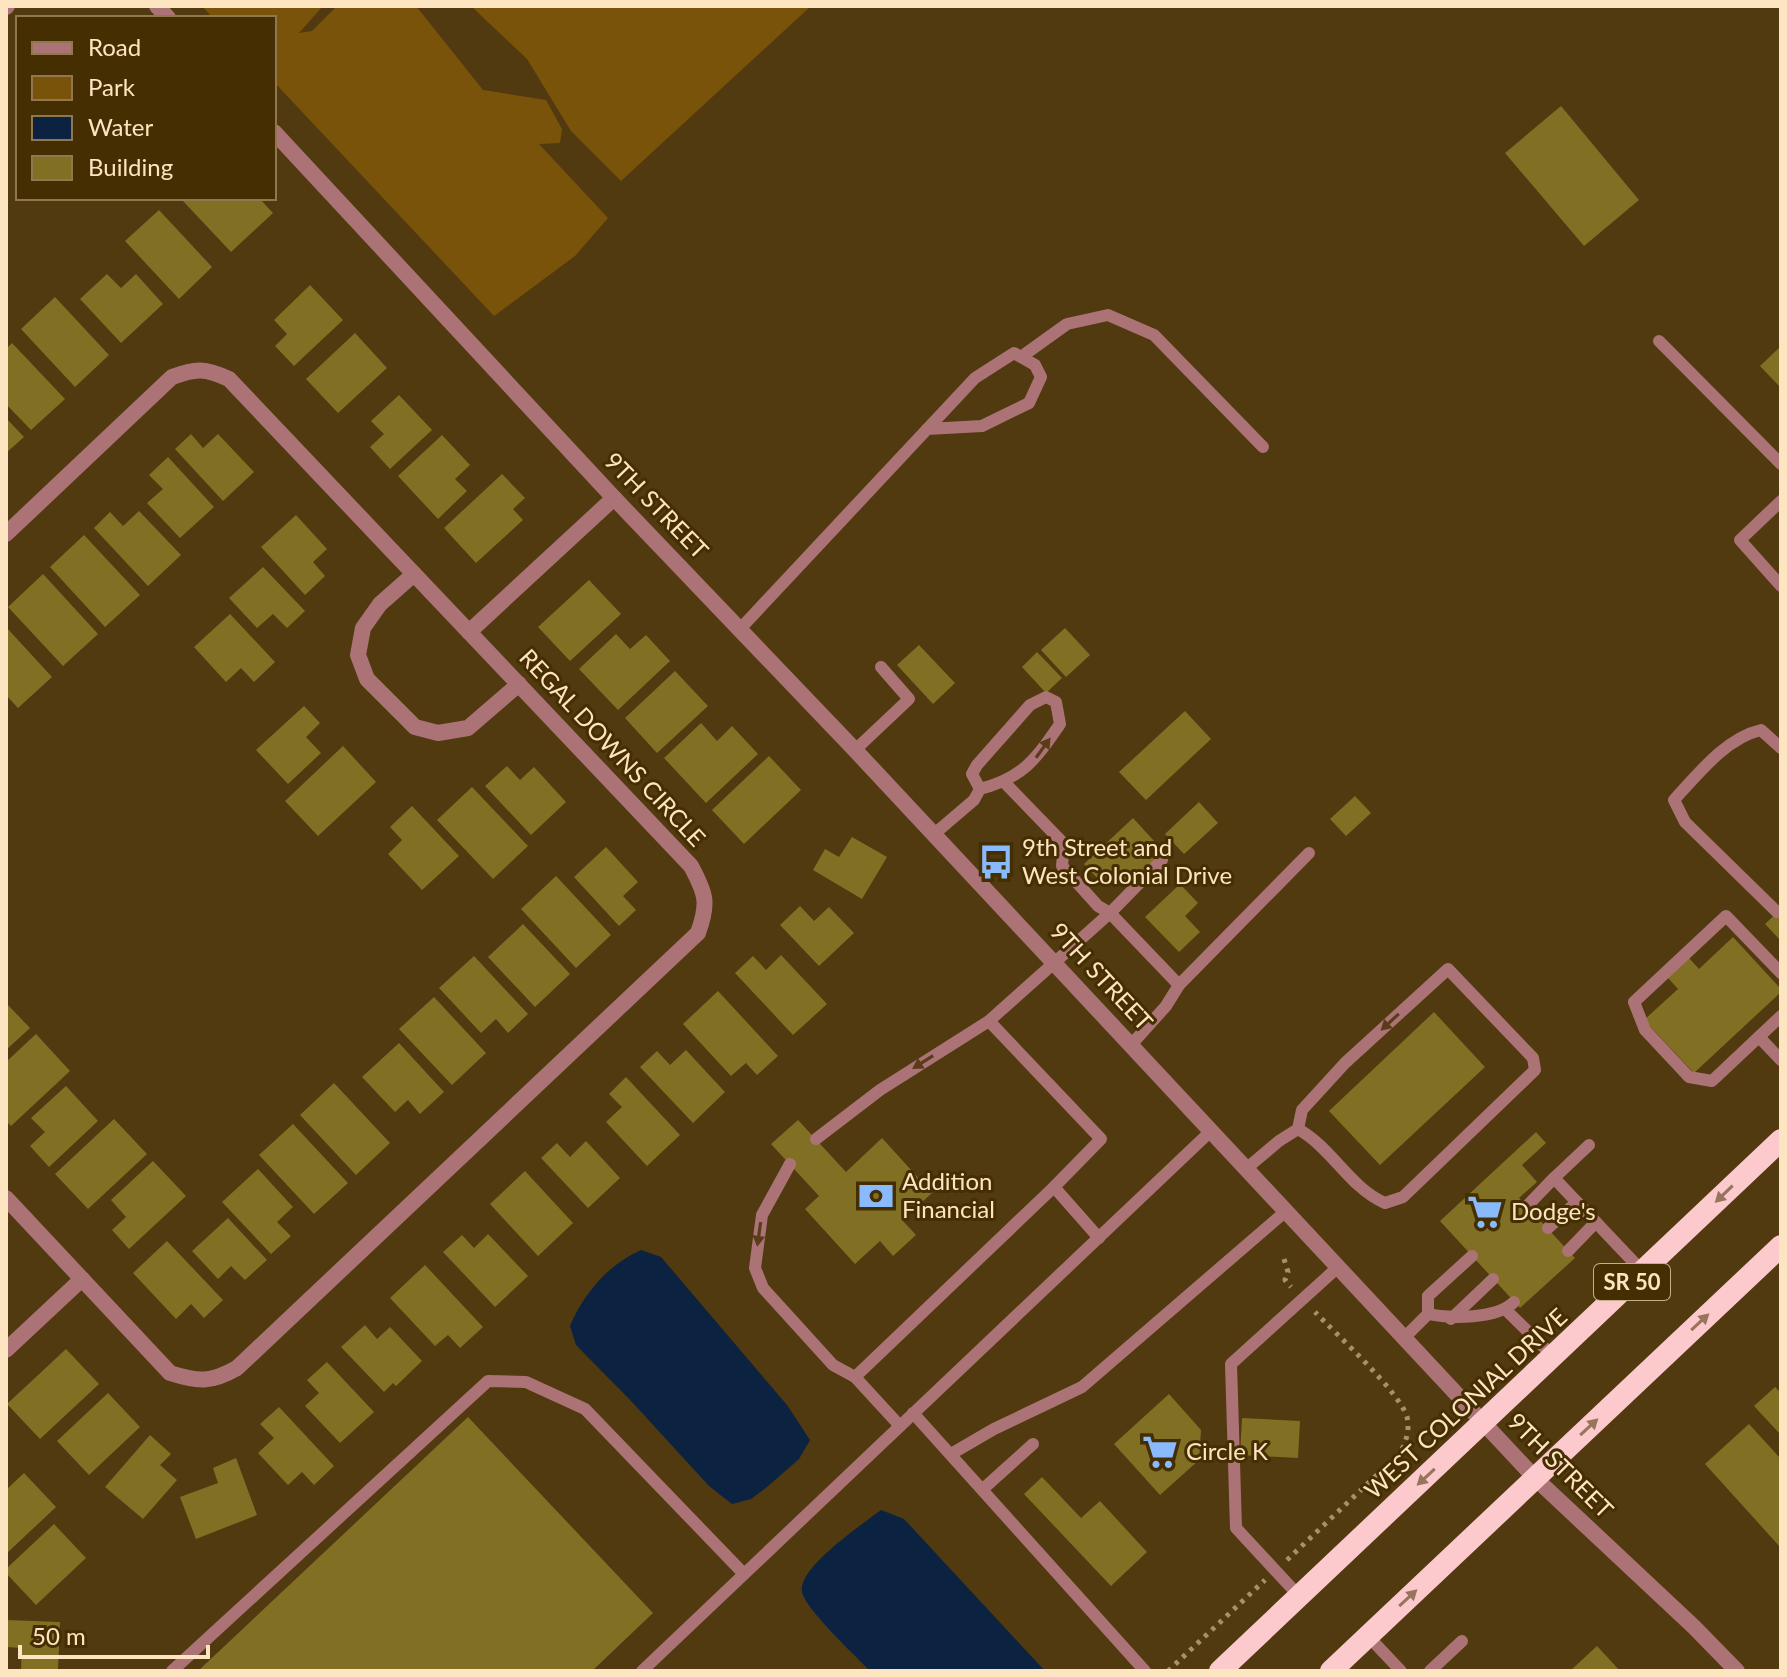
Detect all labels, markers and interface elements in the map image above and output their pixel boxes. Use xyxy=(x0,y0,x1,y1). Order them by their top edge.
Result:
legend xyxy=(16,16,276,200)
text: Road xyxy=(88,32,141,61)
text: Park xyxy=(88,72,136,101)
text: Water xyxy=(88,112,153,141)
text: Building xyxy=(88,152,173,181)
street label: 9TH STREET xyxy=(599,446,715,564)
street label: REGAL DOWNS CIRCLE xyxy=(514,642,712,852)
one-way arrow xyxy=(1035,737,1051,759)
place label: 9th Street and West Colonial Drive xyxy=(1022,832,1232,889)
bus stop icon: 9th Street and West Colonial Drive xyxy=(977,843,1015,881)
street label: 9TH STREET xyxy=(1045,916,1159,1036)
one-way arrow xyxy=(1381,1012,1400,1030)
one-way arrow xyxy=(912,1055,934,1069)
place label: Addition Financial xyxy=(902,1166,995,1223)
bank icon: Addition Financial xyxy=(857,1177,895,1215)
one-way arrow xyxy=(1715,1185,1734,1203)
supermarket icon: Dodge's xyxy=(1466,1193,1504,1231)
place label: Dodge's xyxy=(1511,1196,1596,1225)
one-way arrow xyxy=(752,1222,765,1247)
road number: SR 50 xyxy=(1594,1264,1670,1300)
street label: WEST COLONIAL DRIVE xyxy=(1358,1302,1572,1504)
one-way arrow xyxy=(1691,1313,1710,1331)
street label: 9TH STREET xyxy=(1502,1406,1620,1524)
one-way arrow xyxy=(1580,1418,1599,1436)
supermarket icon: Circle K xyxy=(1141,1433,1179,1471)
place label: Circle K xyxy=(1186,1436,1268,1465)
one-way arrow xyxy=(1417,1467,1436,1485)
one-way arrow xyxy=(1398,1590,1417,1608)
scale bar xyxy=(20,1609,208,1659)
text: 50 m xyxy=(32,1621,86,1650)

